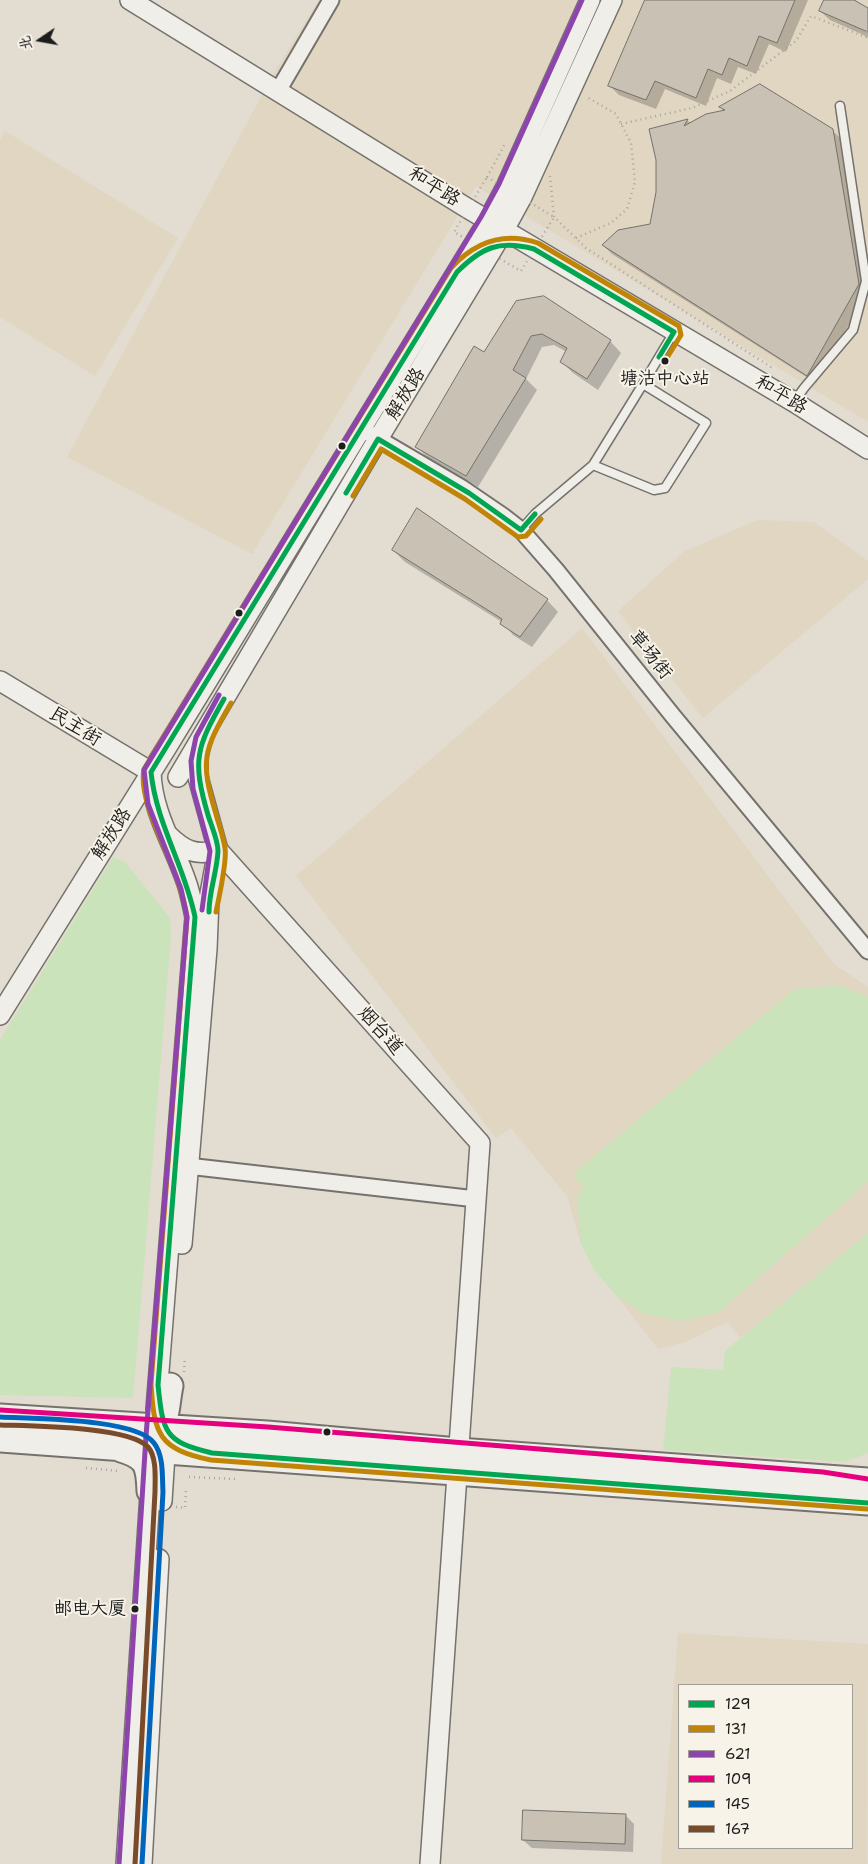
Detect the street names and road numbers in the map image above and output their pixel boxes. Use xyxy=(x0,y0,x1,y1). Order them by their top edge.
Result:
street label: 和平路 xyxy=(404,162,464,212)
street label: 解放路 xyxy=(382,364,430,424)
street label: 和平路 xyxy=(751,371,811,419)
street label: 草场街 xyxy=(623,626,677,684)
street label: 民主街 xyxy=(45,703,105,751)
street label: 解放路 xyxy=(87,804,137,864)
street label: 烟台道 xyxy=(352,1002,408,1060)

